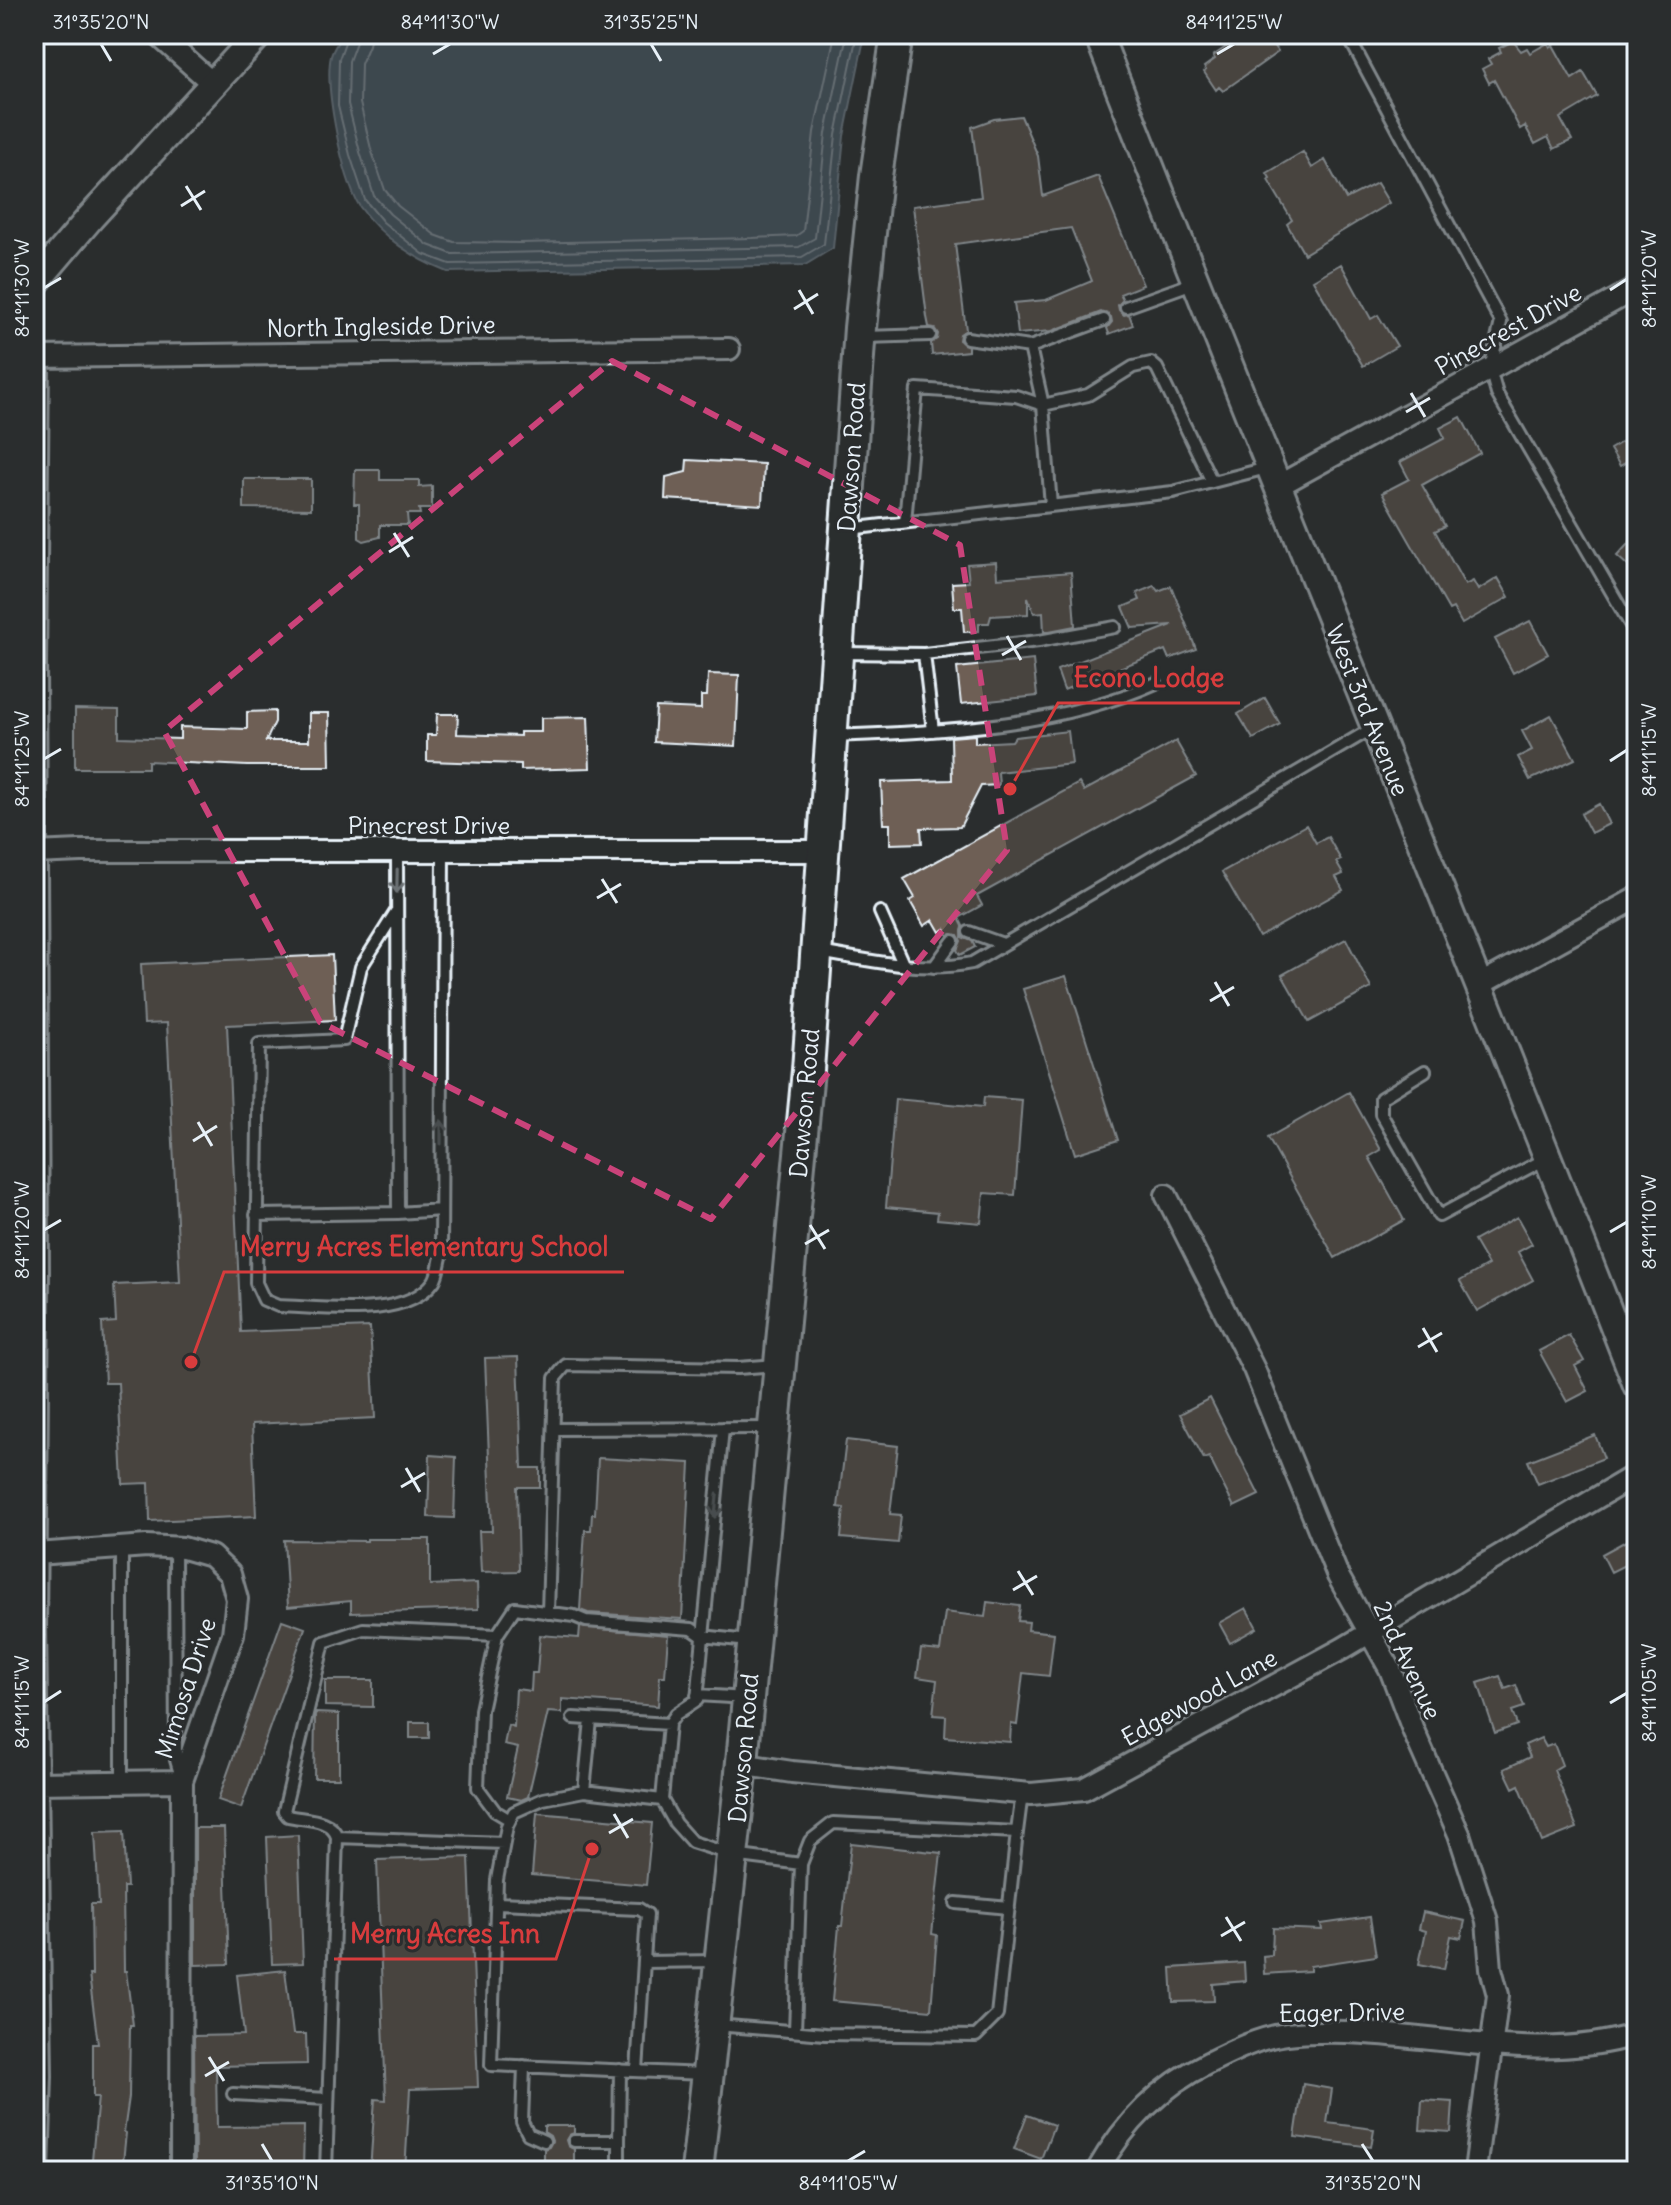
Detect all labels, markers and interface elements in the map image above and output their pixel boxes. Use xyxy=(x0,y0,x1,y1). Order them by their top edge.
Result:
text: 31°35'20"N xyxy=(52,9,150,34)
text: 84°11'30"W xyxy=(401,9,499,34)
text: 31°35'25"N xyxy=(603,9,699,34)
text: 84°11'25"W xyxy=(1186,9,1282,34)
text: 84°11'20"W xyxy=(1636,230,1661,328)
text: 84°11'30"W xyxy=(9,239,34,337)
street label: Pinecrest Drive xyxy=(1430,277,1586,381)
street label: North Ingleside Drive xyxy=(266,309,496,343)
street label: Dawson Road xyxy=(831,381,871,533)
street label: West 3rd Avenue xyxy=(1320,620,1416,800)
callout: Econo Lodge xyxy=(1058,653,1240,703)
text: Econo Lodge xyxy=(1074,661,1224,694)
text: 84°11'15"W xyxy=(1636,703,1661,797)
text: 84°11'25"W xyxy=(9,711,34,807)
street label: Pinecrest Drive xyxy=(348,810,510,840)
one-way arrow xyxy=(389,867,405,894)
street label: Dawson Road xyxy=(783,1027,825,1179)
one-way arrow xyxy=(433,1119,449,1146)
text: 84°11'10"W xyxy=(1636,1174,1661,1270)
text: 84°11'20"W xyxy=(9,1181,34,1279)
callout: Merry Acres Elementary School xyxy=(224,1222,624,1272)
text: Merry Acres Elementary School xyxy=(240,1230,608,1263)
one-way arrow xyxy=(708,1492,723,1519)
street label: 2nd Avenue xyxy=(1367,1596,1449,1724)
street label: Mimosa Drive xyxy=(148,1614,222,1762)
street label: Edgewood Lane xyxy=(1116,1642,1282,1752)
text: 84°11'05"W xyxy=(1636,1643,1661,1743)
text: 84°11'15"W xyxy=(9,1655,34,1749)
street label: Dawson Road xyxy=(722,1672,764,1824)
callout: Merry Acres Inn xyxy=(334,1909,556,1959)
text: Merry Acres Inn xyxy=(350,1917,540,1950)
street label: Eager Drive xyxy=(1279,1996,1405,2028)
text: 31°35'10"N xyxy=(225,2170,319,2195)
text: 84°11'05"W xyxy=(798,2170,898,2195)
text: 31°35'20"N xyxy=(1324,2170,1422,2195)

